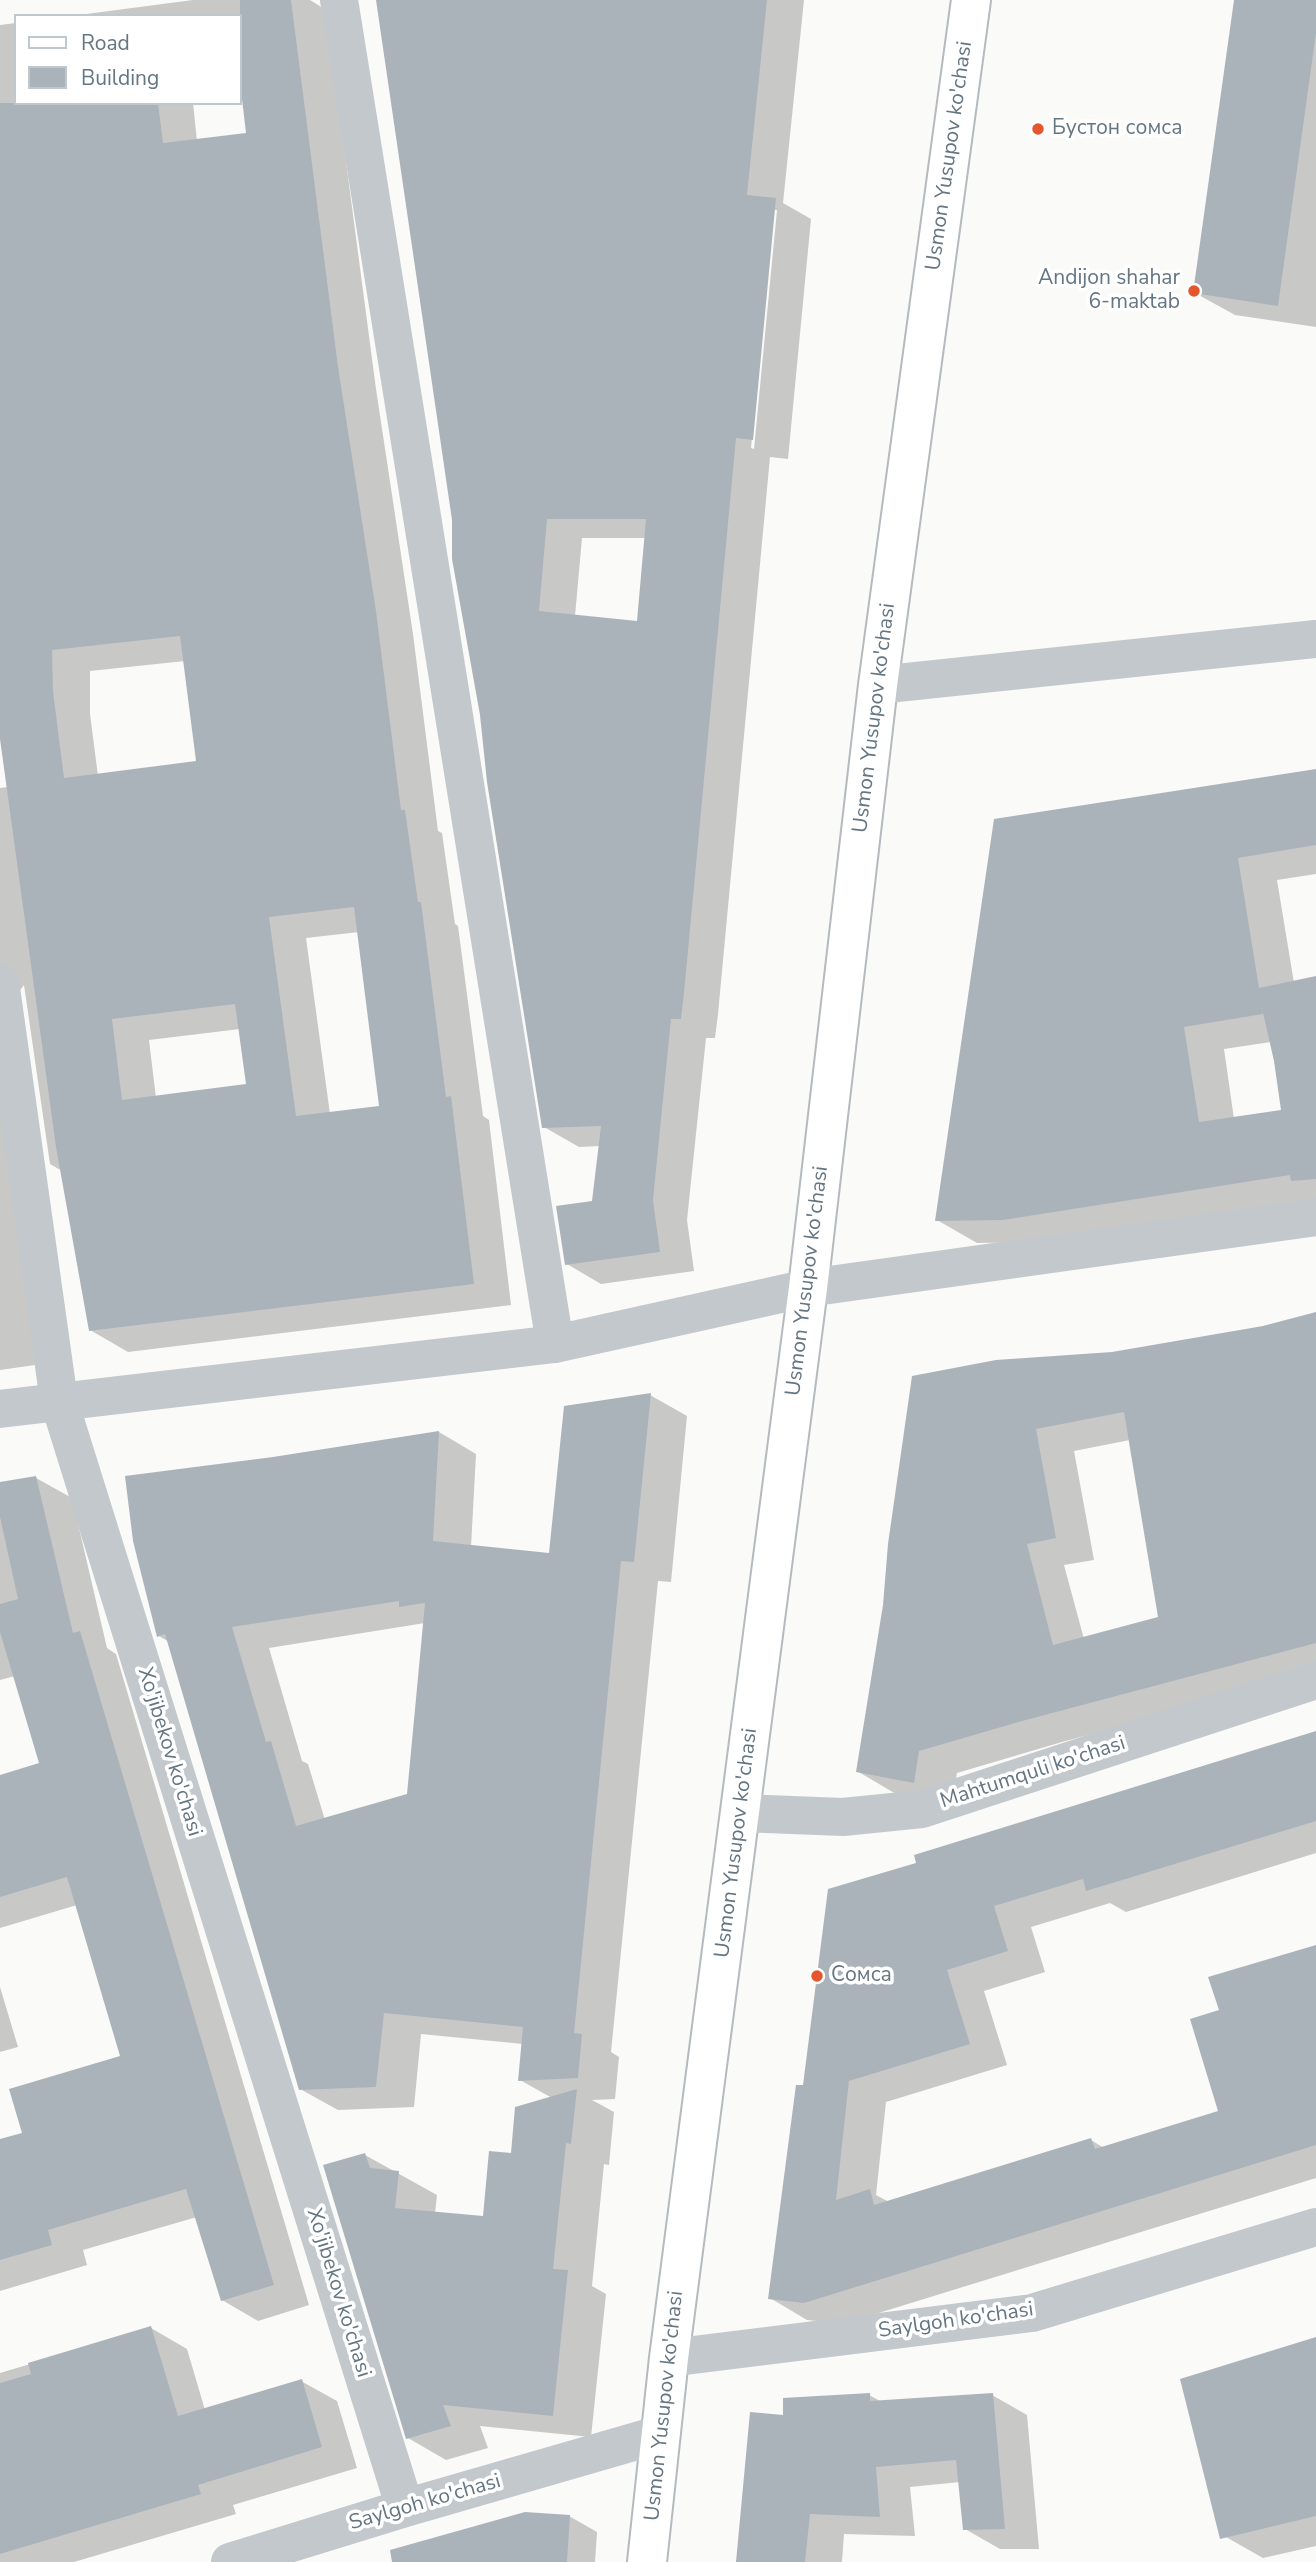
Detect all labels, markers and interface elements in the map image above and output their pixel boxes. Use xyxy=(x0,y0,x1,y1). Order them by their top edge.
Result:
legend xyxy=(14,14,242,105)
text: Road xyxy=(81,29,130,57)
street label: Usmon Yusupov ko'chasi xyxy=(921,40,979,272)
text: Building xyxy=(81,64,159,92)
place label: Бустон сомса xyxy=(1052,116,1182,142)
marker: Бустон сомса xyxy=(1030,121,1046,137)
place label: Andijon shahar 6-maktab xyxy=(1038,266,1180,316)
marker: Andijon shahar 6-maktab xyxy=(1186,283,1202,299)
street label: Usmon Yusupov ko'chasi xyxy=(848,602,902,834)
street label: Usmon Yusupov ko'chasi xyxy=(781,1165,835,1397)
street label: Xo'jibekov ko'chasi xyxy=(131,1664,207,1840)
street label: Usmon Yusupov ko'chasi xyxy=(710,1727,764,1959)
street label: Mahtumquli ko'chasi xyxy=(937,1731,1129,1815)
place label: Сомса xyxy=(831,1963,892,1989)
marker: Сомса xyxy=(809,1968,825,1984)
street label: Xo'jibekov ko'chasi xyxy=(300,2205,376,2381)
street label: Usmon Yusupov ko'chasi xyxy=(640,2290,690,2522)
street label: Saylgoh ko'chasi xyxy=(877,2298,1035,2344)
street label: Saylgoh ko'chasi xyxy=(346,2469,504,2537)

